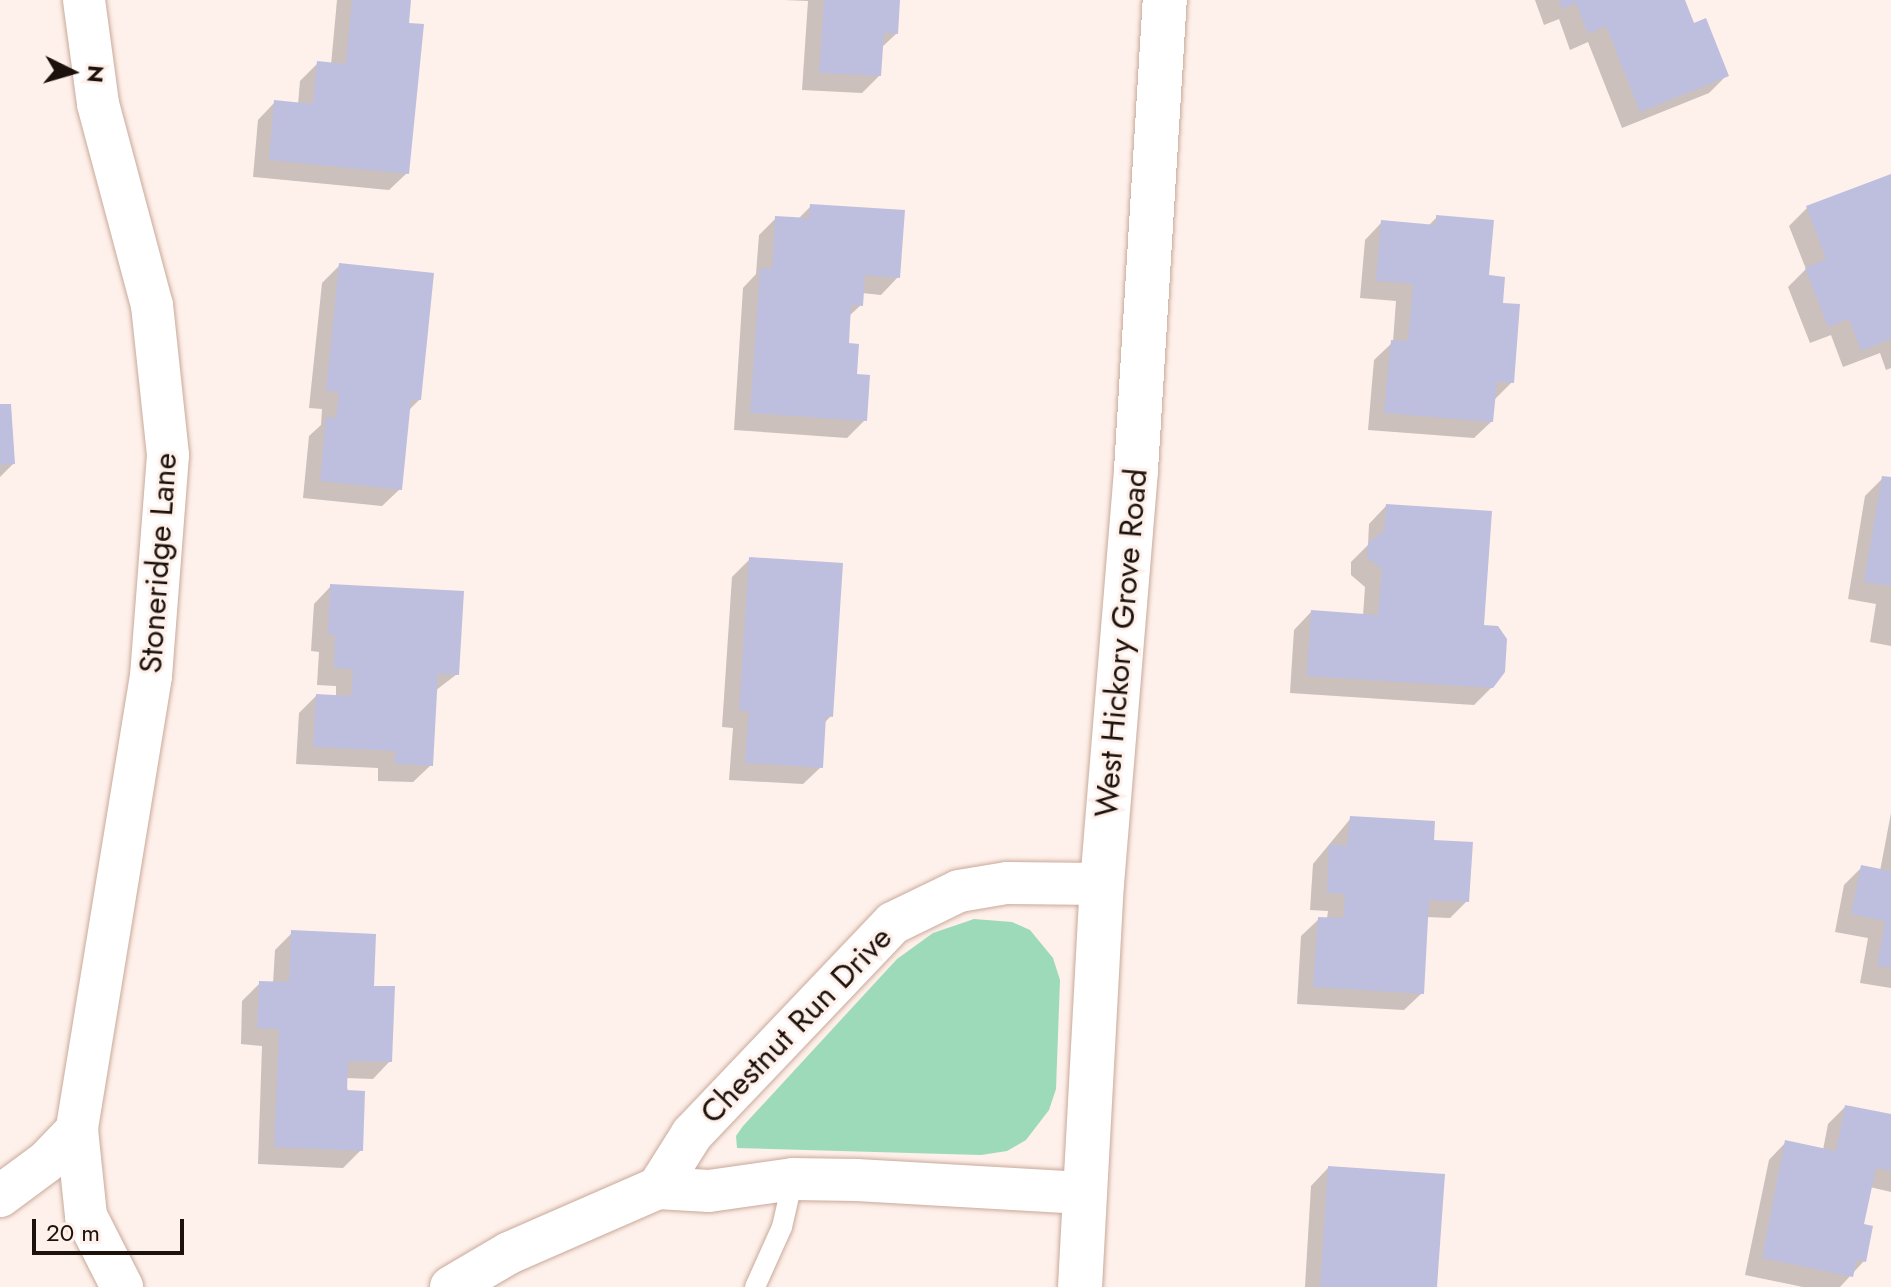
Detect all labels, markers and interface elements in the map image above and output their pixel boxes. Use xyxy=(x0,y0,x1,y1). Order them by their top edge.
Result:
north arrow xyxy=(32,32,112,112)
text: N xyxy=(79,64,113,84)
street label: Stoneridge Lane xyxy=(131,451,185,675)
street label: West Hickory Grove Road xyxy=(1087,467,1155,819)
street label: Chestnut Run Drive xyxy=(692,919,900,1131)
scale bar xyxy=(36,1203,188,1253)
text: 20 m xyxy=(46,1215,100,1250)

